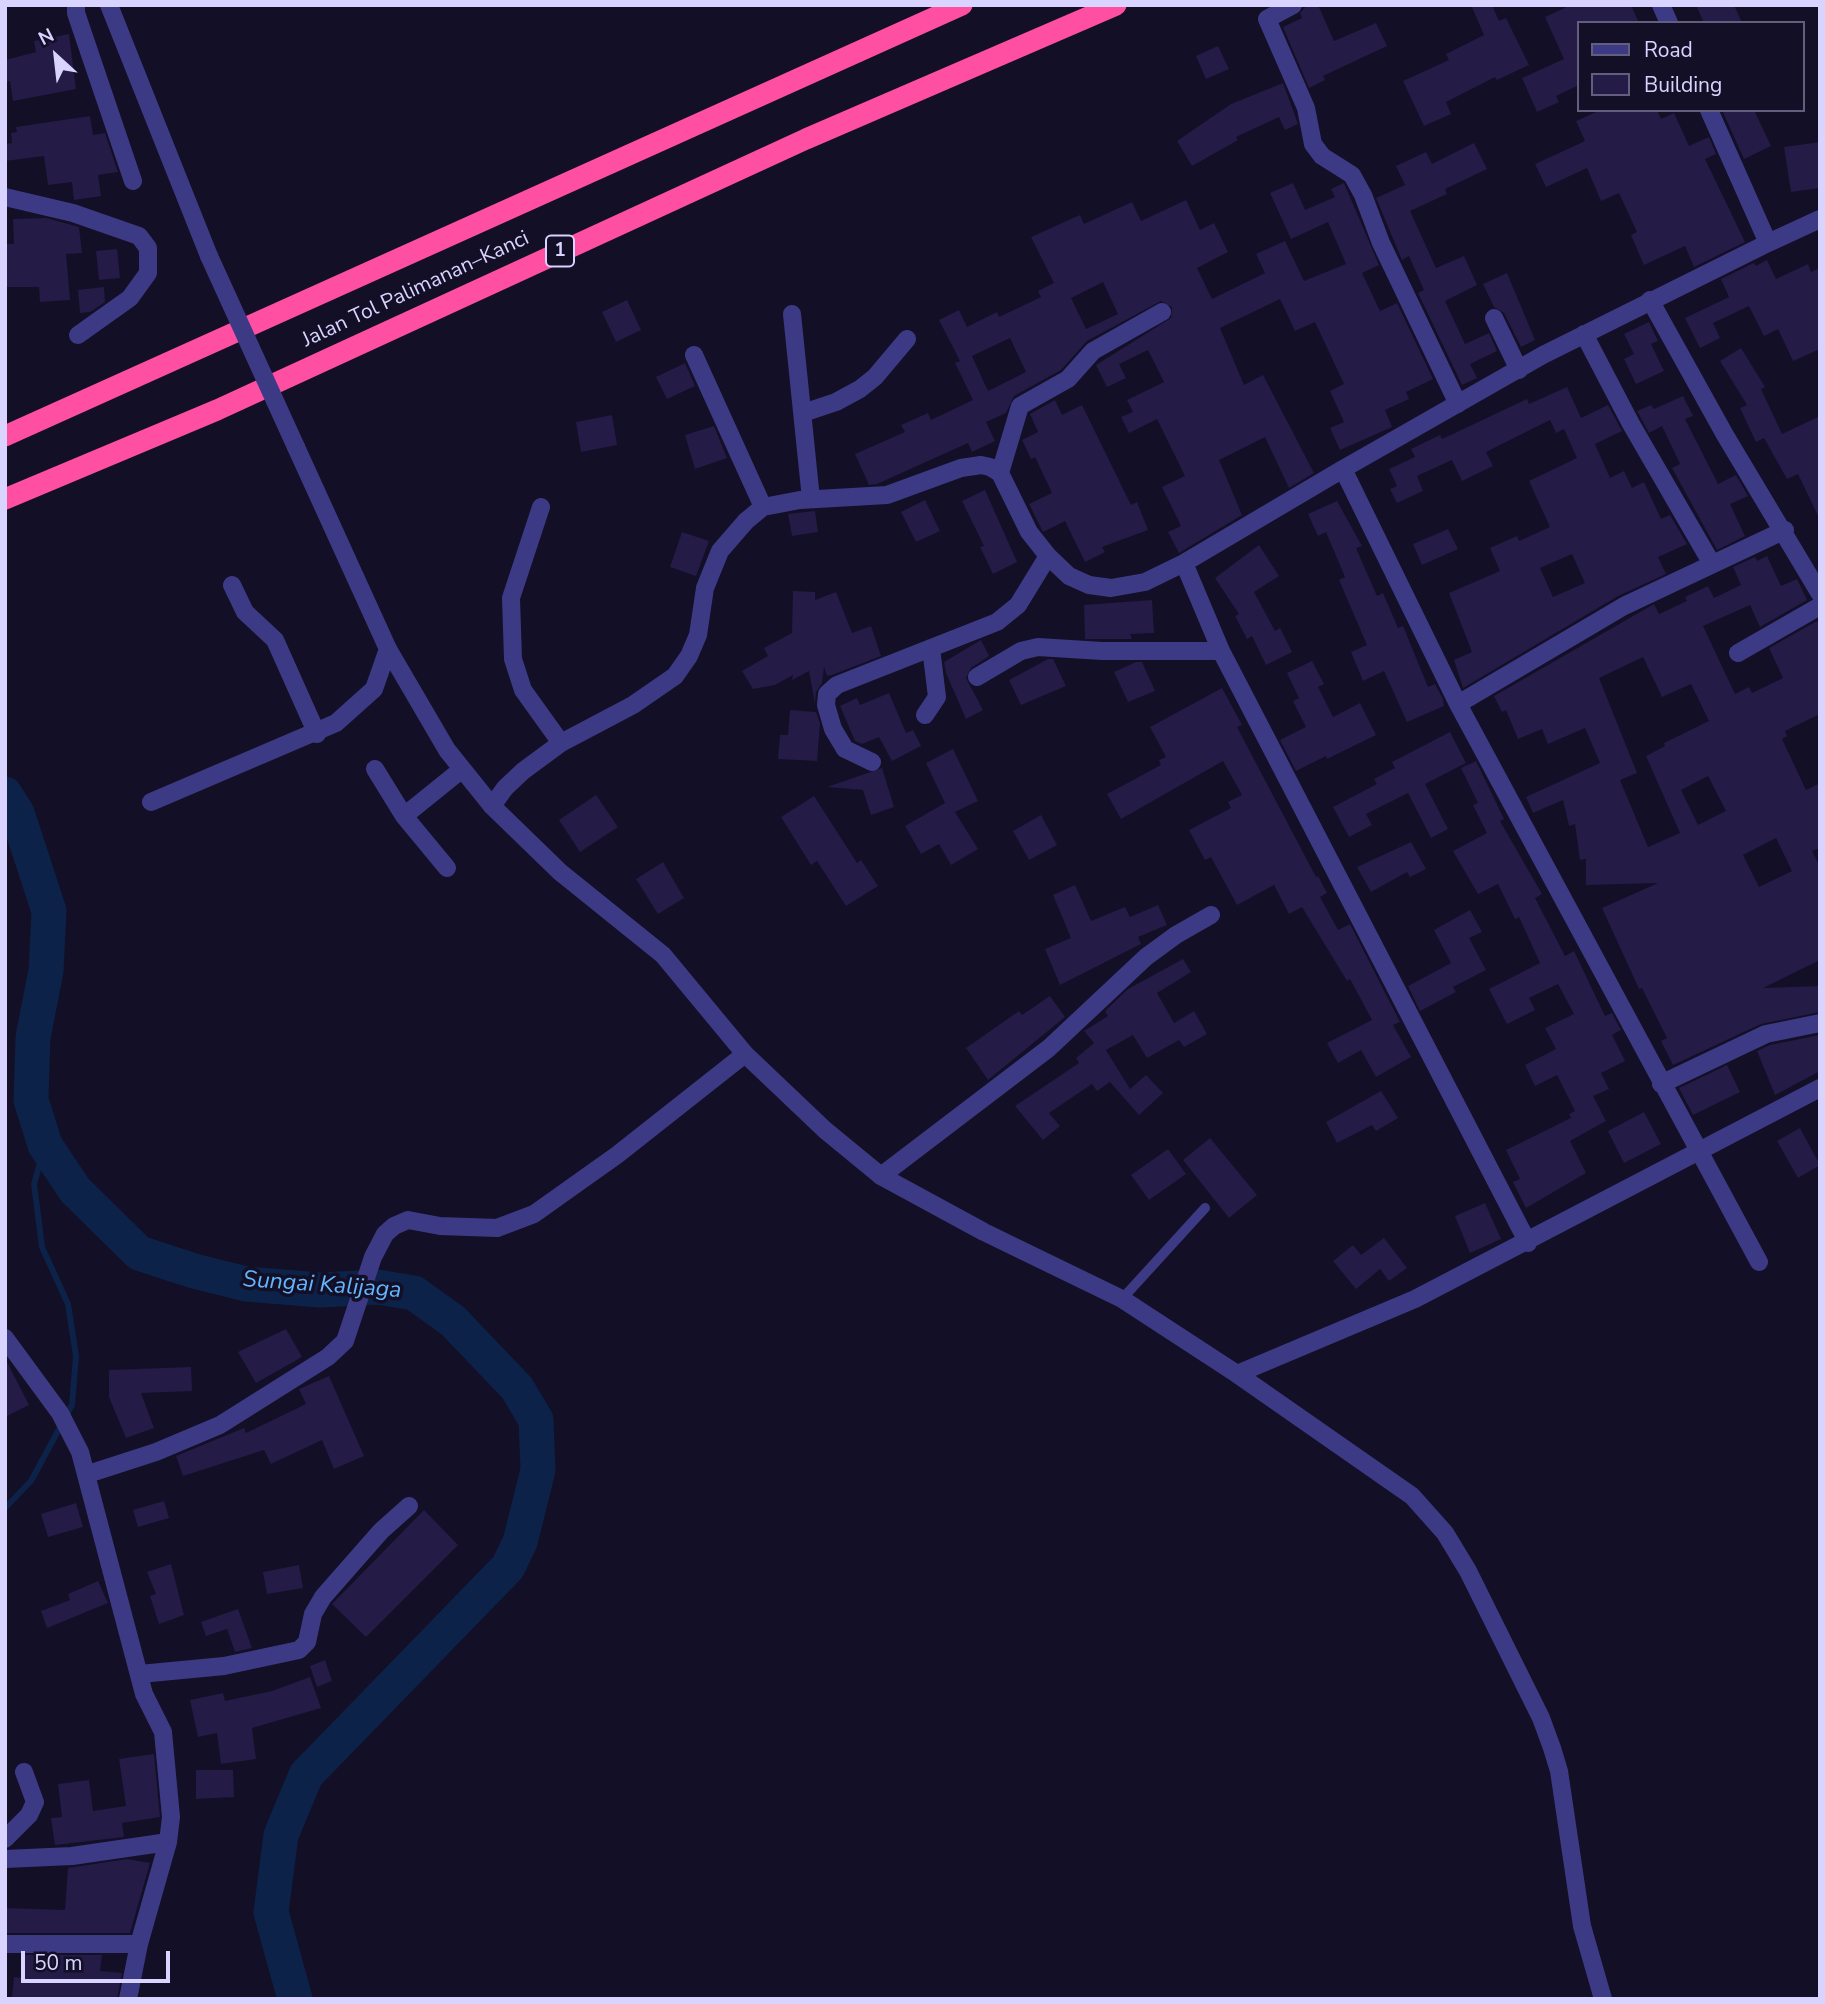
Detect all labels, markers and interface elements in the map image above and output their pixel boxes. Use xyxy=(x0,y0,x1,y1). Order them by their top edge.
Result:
north arrow xyxy=(21,21,91,91)
legend xyxy=(1576,21,1804,112)
text: N xyxy=(34,22,59,52)
text: Road xyxy=(1644,36,1693,64)
text: Building xyxy=(1644,71,1722,99)
street label: Jalan Tol Palimanan–Kanci xyxy=(299,226,533,354)
road number: 1 xyxy=(546,235,574,266)
water label: Sungai Kalijaga xyxy=(242,1267,402,1305)
scale bar xyxy=(24,1938,173,1982)
text: 50 m xyxy=(34,1949,83,1977)

